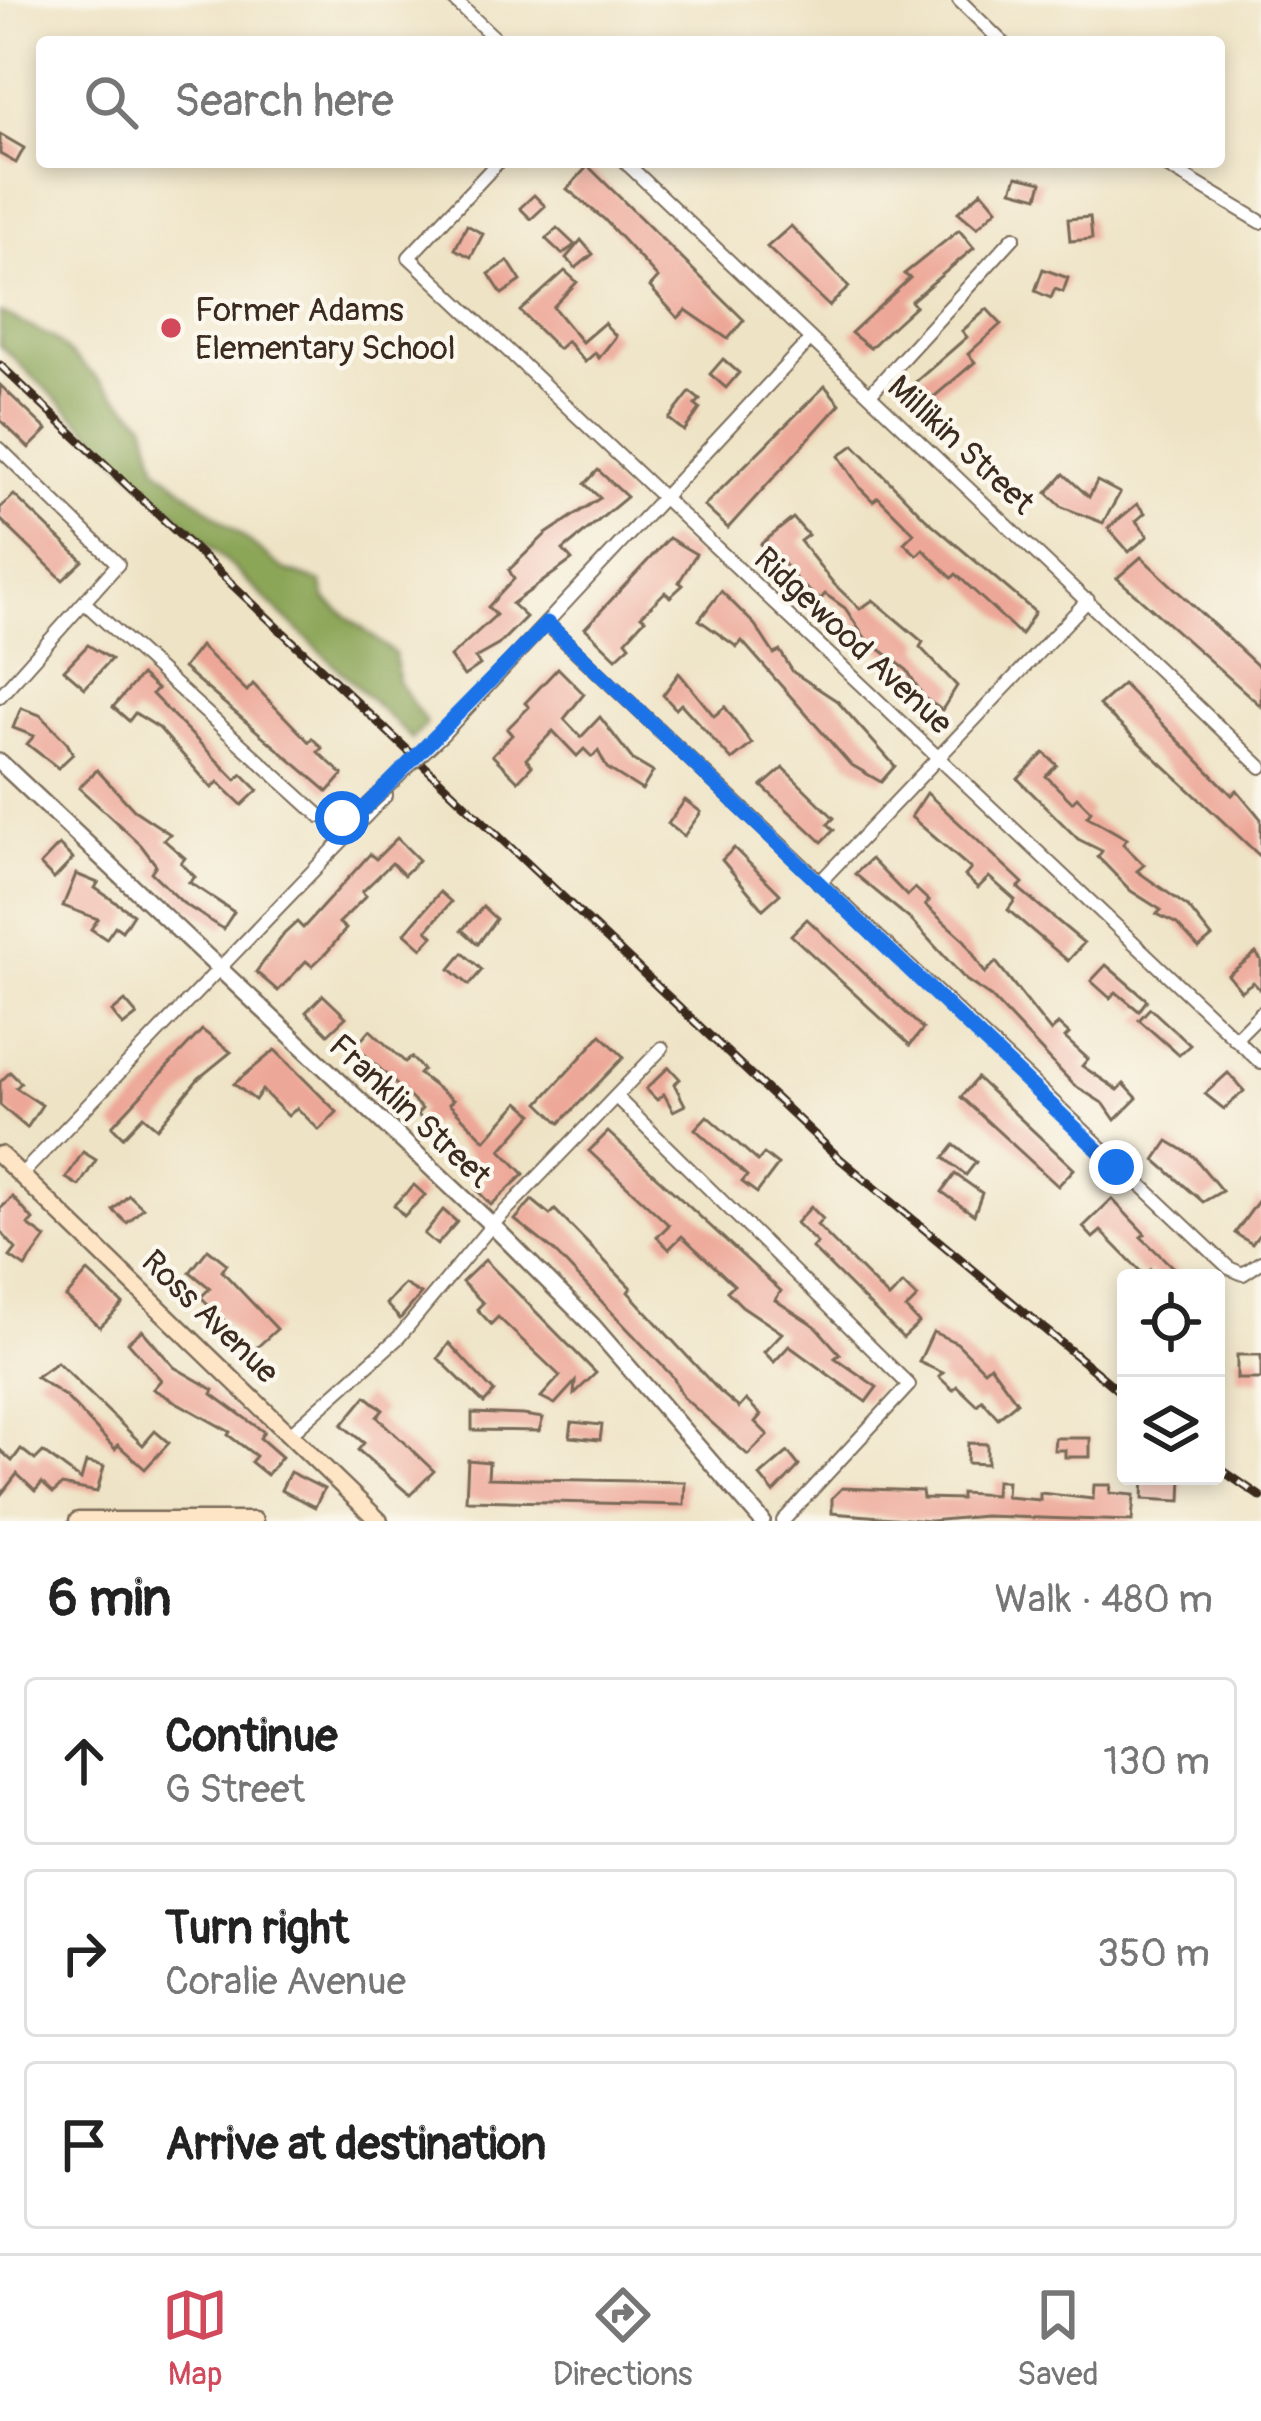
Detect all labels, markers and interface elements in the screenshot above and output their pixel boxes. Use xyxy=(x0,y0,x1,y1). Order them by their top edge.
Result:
search box xyxy=(36,36,1225,168)
icon: search xyxy=(78,69,144,135)
text: Search here xyxy=(174,74,394,130)
place label: Former Adams Elementary School xyxy=(195,290,456,369)
marker: Former Adams Elementary School xyxy=(158,315,184,341)
street label: Millikin Street xyxy=(879,367,1043,524)
street label: Ridgewood Avenue xyxy=(745,539,961,743)
route start xyxy=(315,791,369,845)
street label: Franklin Street xyxy=(320,1025,500,1197)
route end xyxy=(1089,1140,1143,1194)
street label: Ross Avenue xyxy=(133,1242,287,1393)
map controls xyxy=(1117,1269,1225,1485)
button: locate xyxy=(1117,1269,1225,1377)
button: layers xyxy=(1117,1377,1225,1485)
text: 6 min xyxy=(48,1567,171,1631)
text: Walk · 480 m xyxy=(994,1575,1213,1624)
text: Continue xyxy=(165,1709,338,1765)
icon: ahead xyxy=(51,1728,117,1794)
text: 130 m xyxy=(1103,1737,1210,1786)
text: G Street xyxy=(165,1765,305,1814)
text: Turn right xyxy=(165,1901,349,1957)
icon: right xyxy=(51,1920,117,1986)
text: 350 m xyxy=(1097,1929,1210,1978)
text: Coralie Avenue xyxy=(165,1957,406,2006)
icon: arrive xyxy=(51,2112,117,2178)
text: Arrive at destination xyxy=(165,2117,546,2173)
tab: Map xyxy=(162,2282,228,2395)
tab: Directions xyxy=(553,2282,693,2395)
tab: Saved xyxy=(1017,2282,1099,2395)

